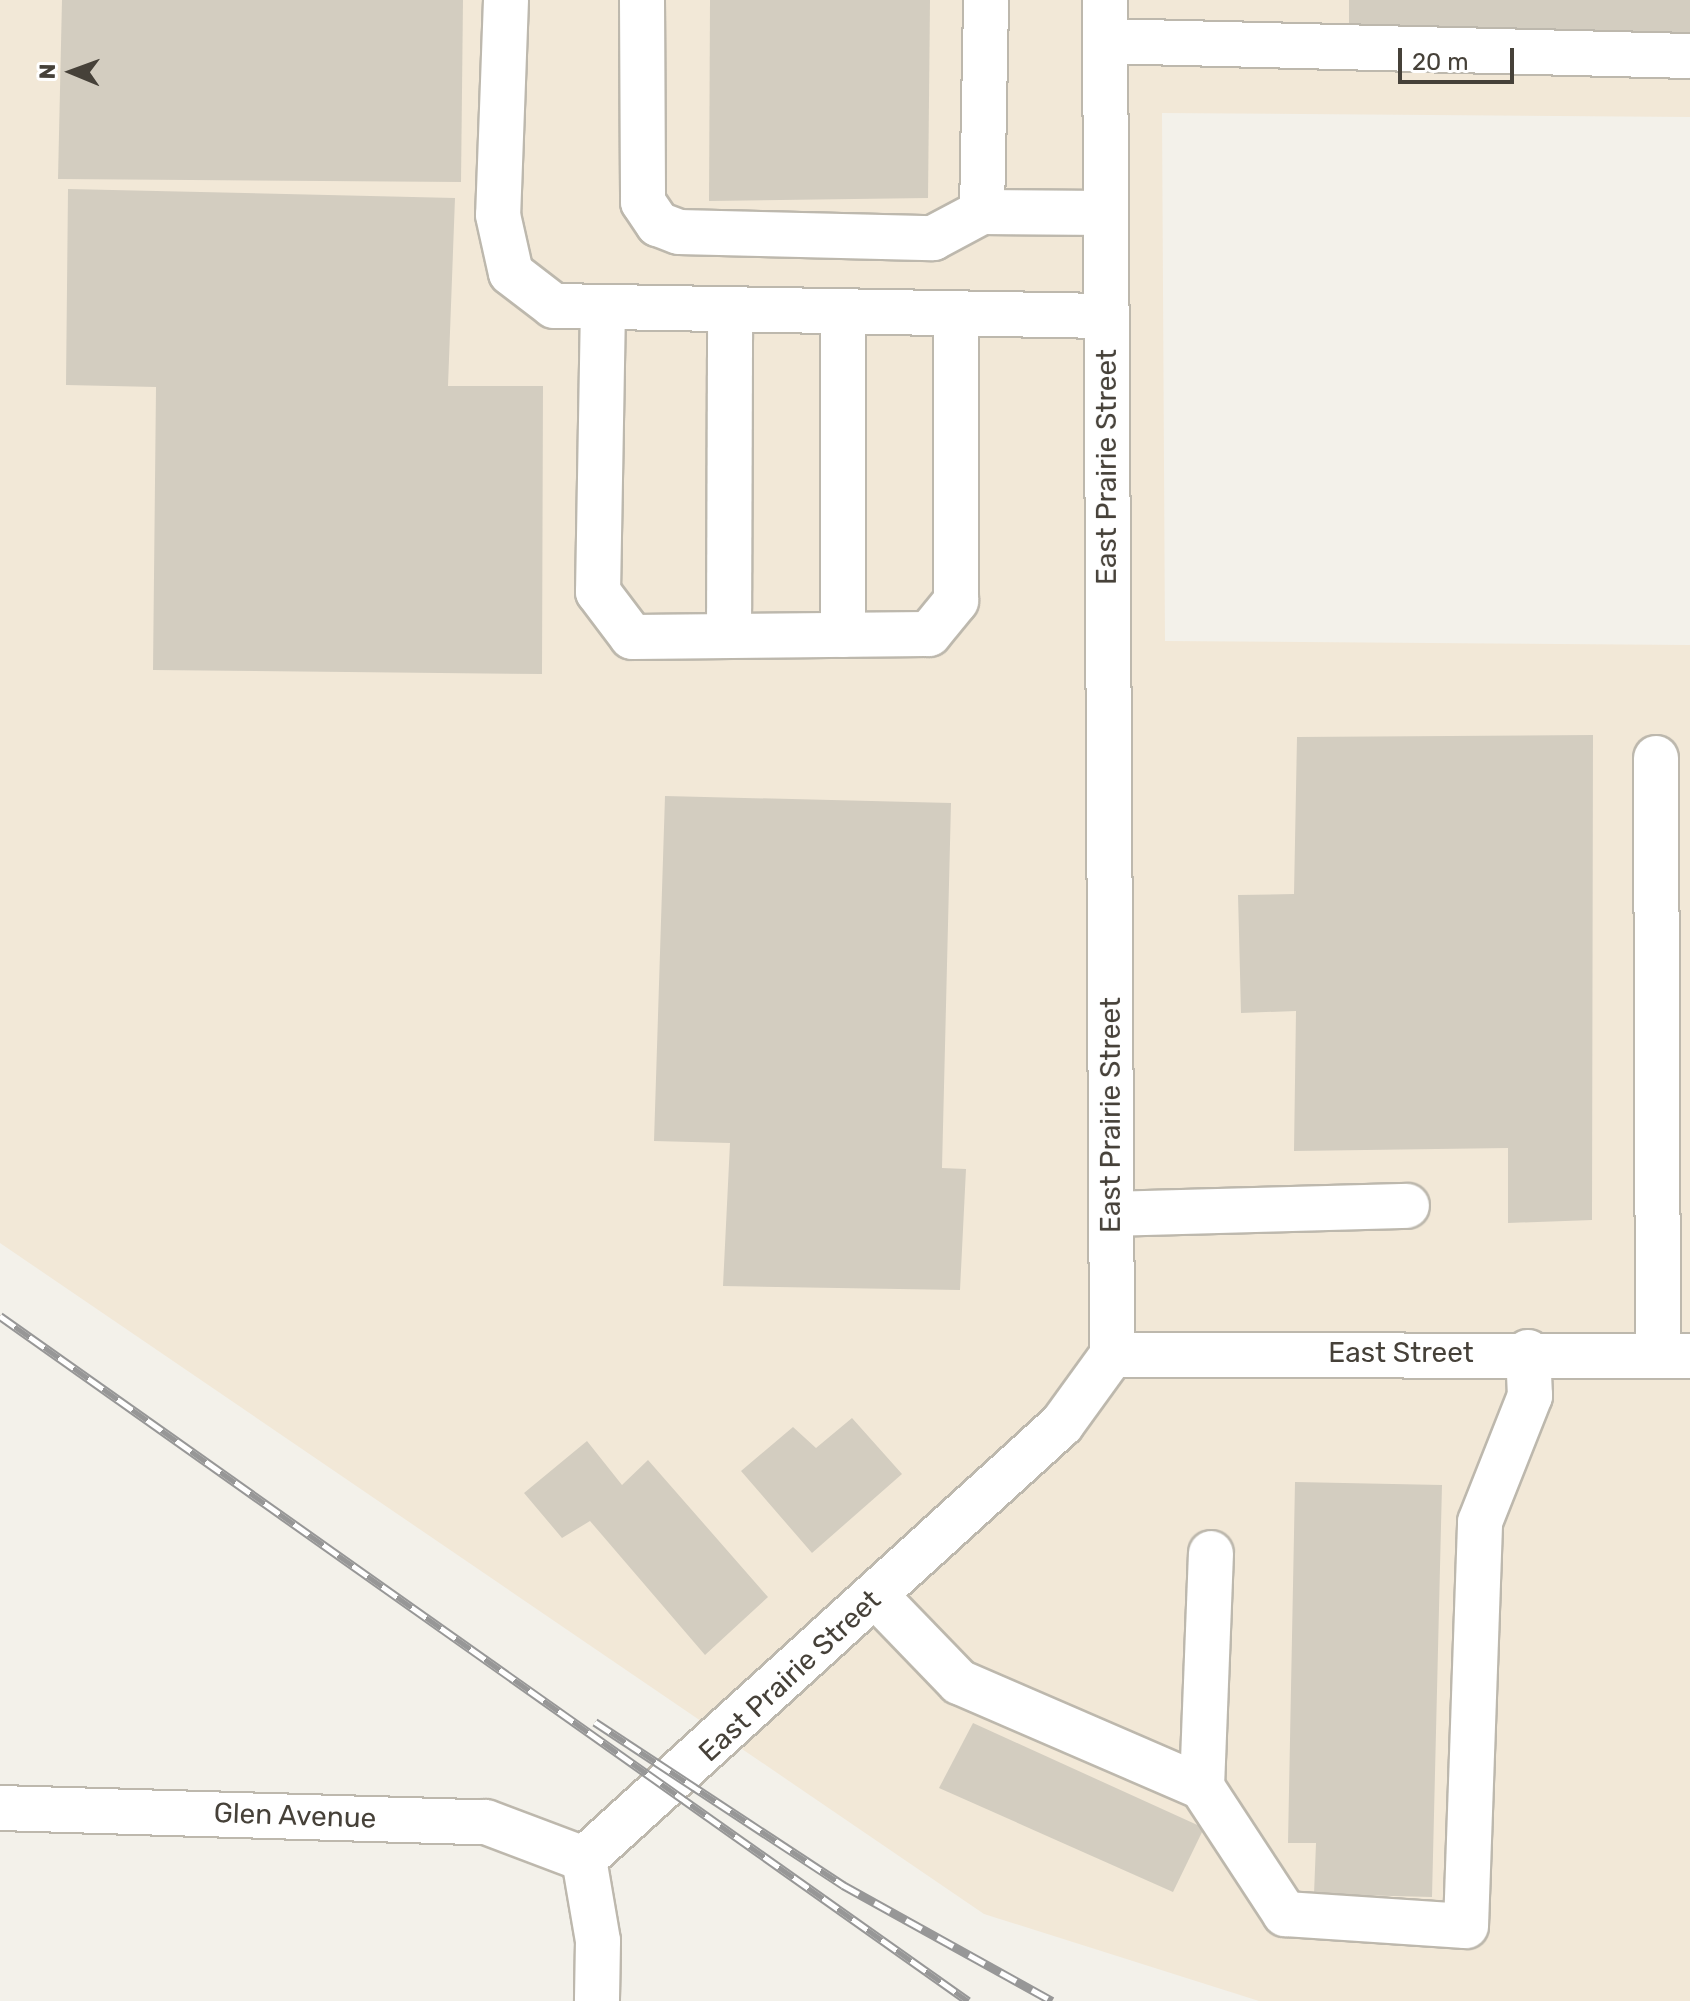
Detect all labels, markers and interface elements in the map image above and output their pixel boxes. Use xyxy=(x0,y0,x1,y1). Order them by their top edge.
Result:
north arrow xyxy=(32,32,112,112)
scale bar xyxy=(1402,32,1518,82)
text: 20 m xyxy=(1412,48,1469,76)
text: N xyxy=(34,63,61,80)
street label: East Prairie Street xyxy=(1090,349,1124,585)
street label: East Prairie Street xyxy=(1094,997,1128,1233)
street label: East Street xyxy=(1328,1336,1474,1370)
street label: East Prairie Street xyxy=(692,1583,888,1769)
street label: Glen Avenue xyxy=(213,1796,377,1836)

